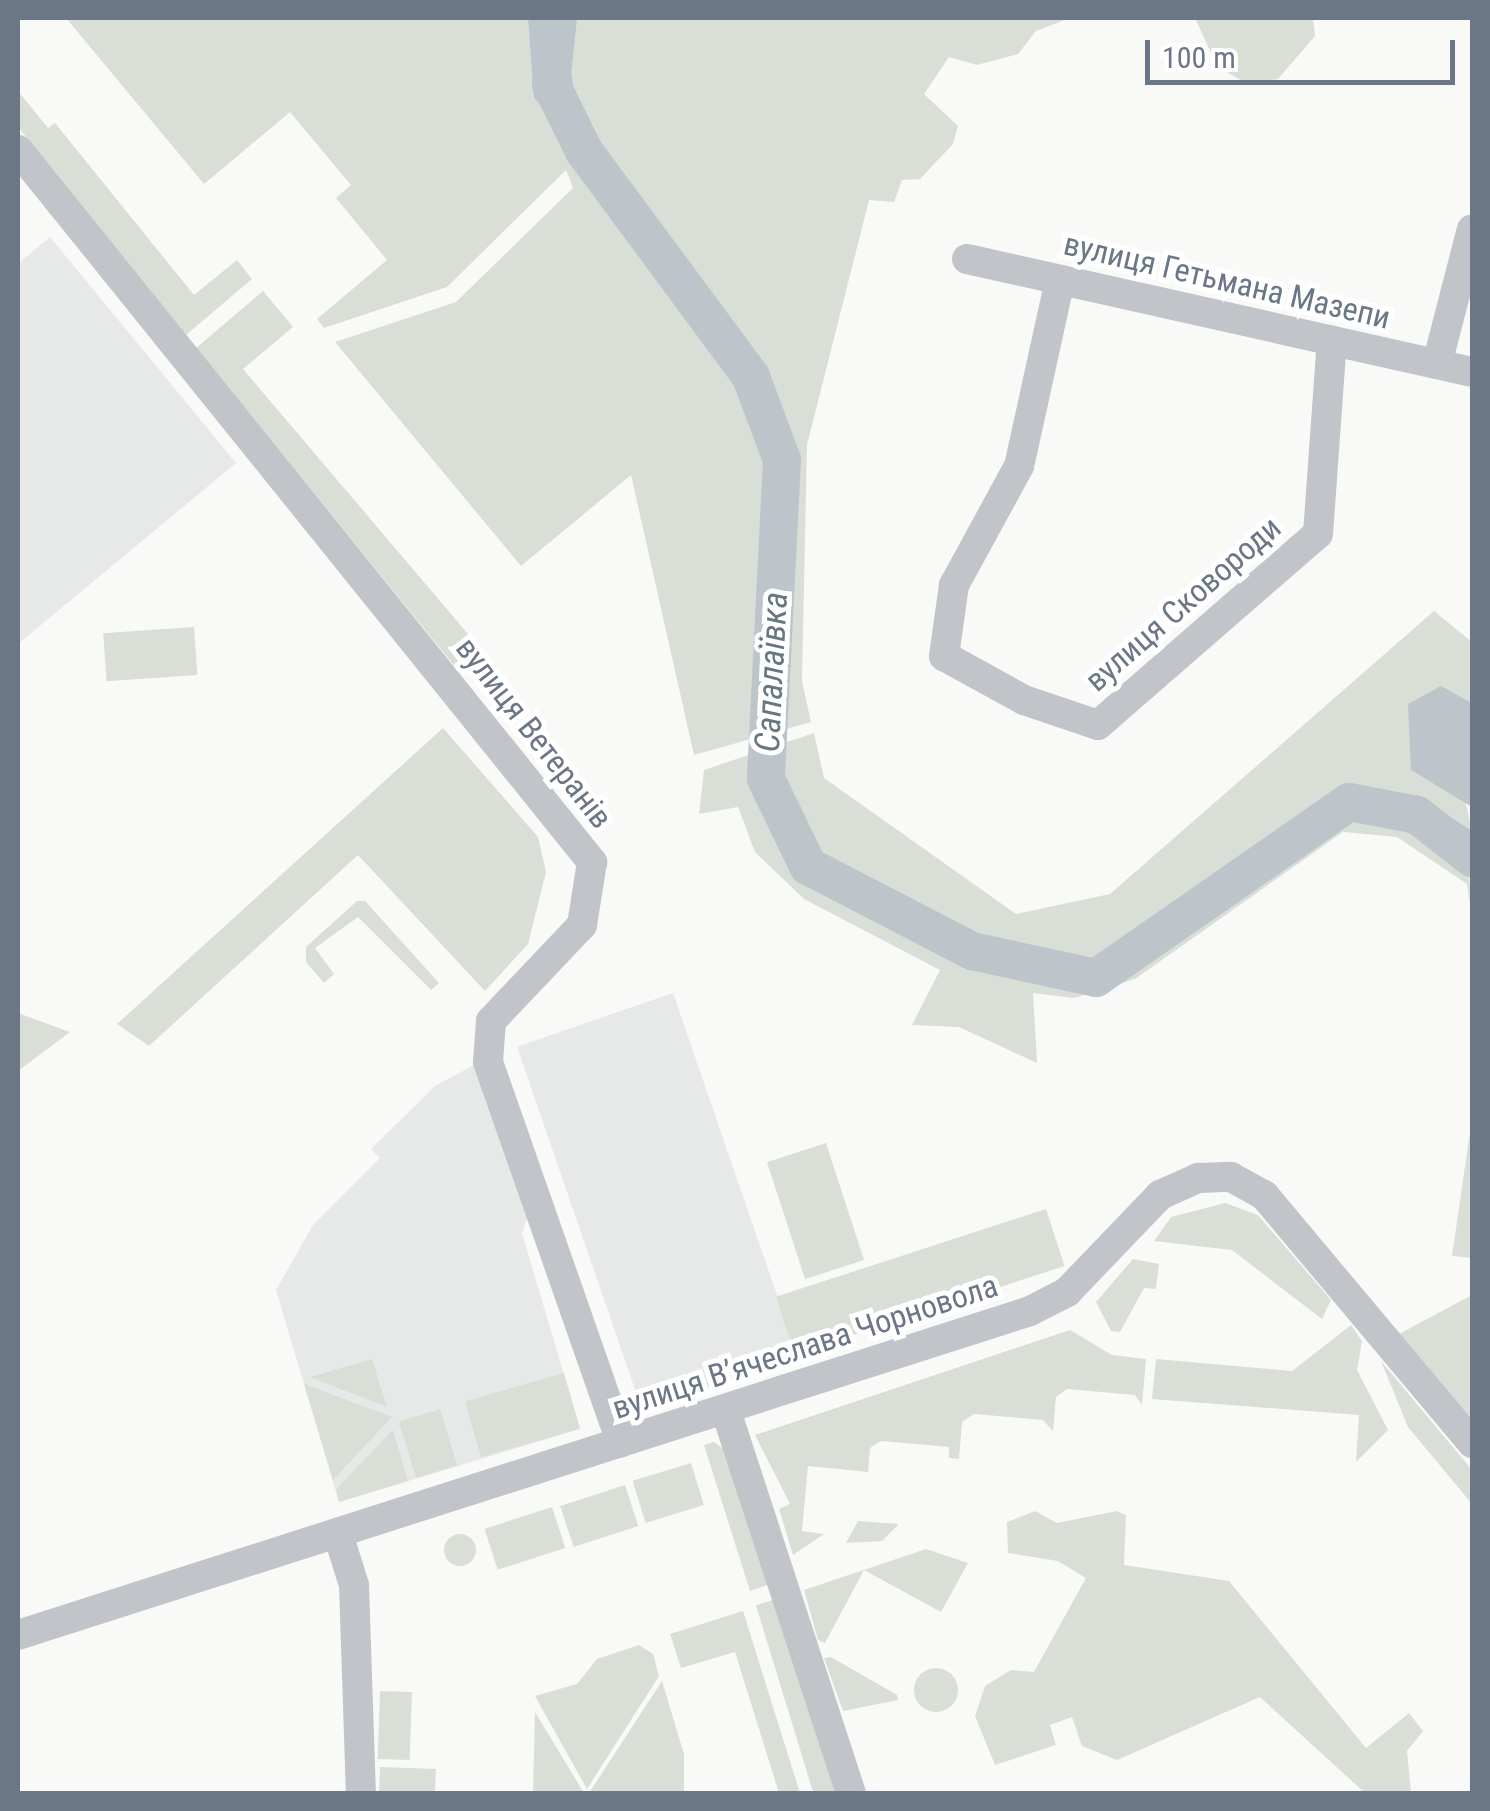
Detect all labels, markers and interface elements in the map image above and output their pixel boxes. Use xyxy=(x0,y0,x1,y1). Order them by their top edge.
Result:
scale bar xyxy=(1150,20,1460,82)
text: 100 m xyxy=(1162,40,1236,75)
street label: вулиця Гетьмана Мазепи xyxy=(1060,225,1394,337)
street label: вулиця Сковороди xyxy=(1077,509,1289,699)
water label: Сапалаївка xyxy=(747,591,797,753)
street label: вулиця Ветеранів xyxy=(448,630,620,836)
street label: вулиця Вʼячеслава Чорновола xyxy=(608,1267,1002,1427)

